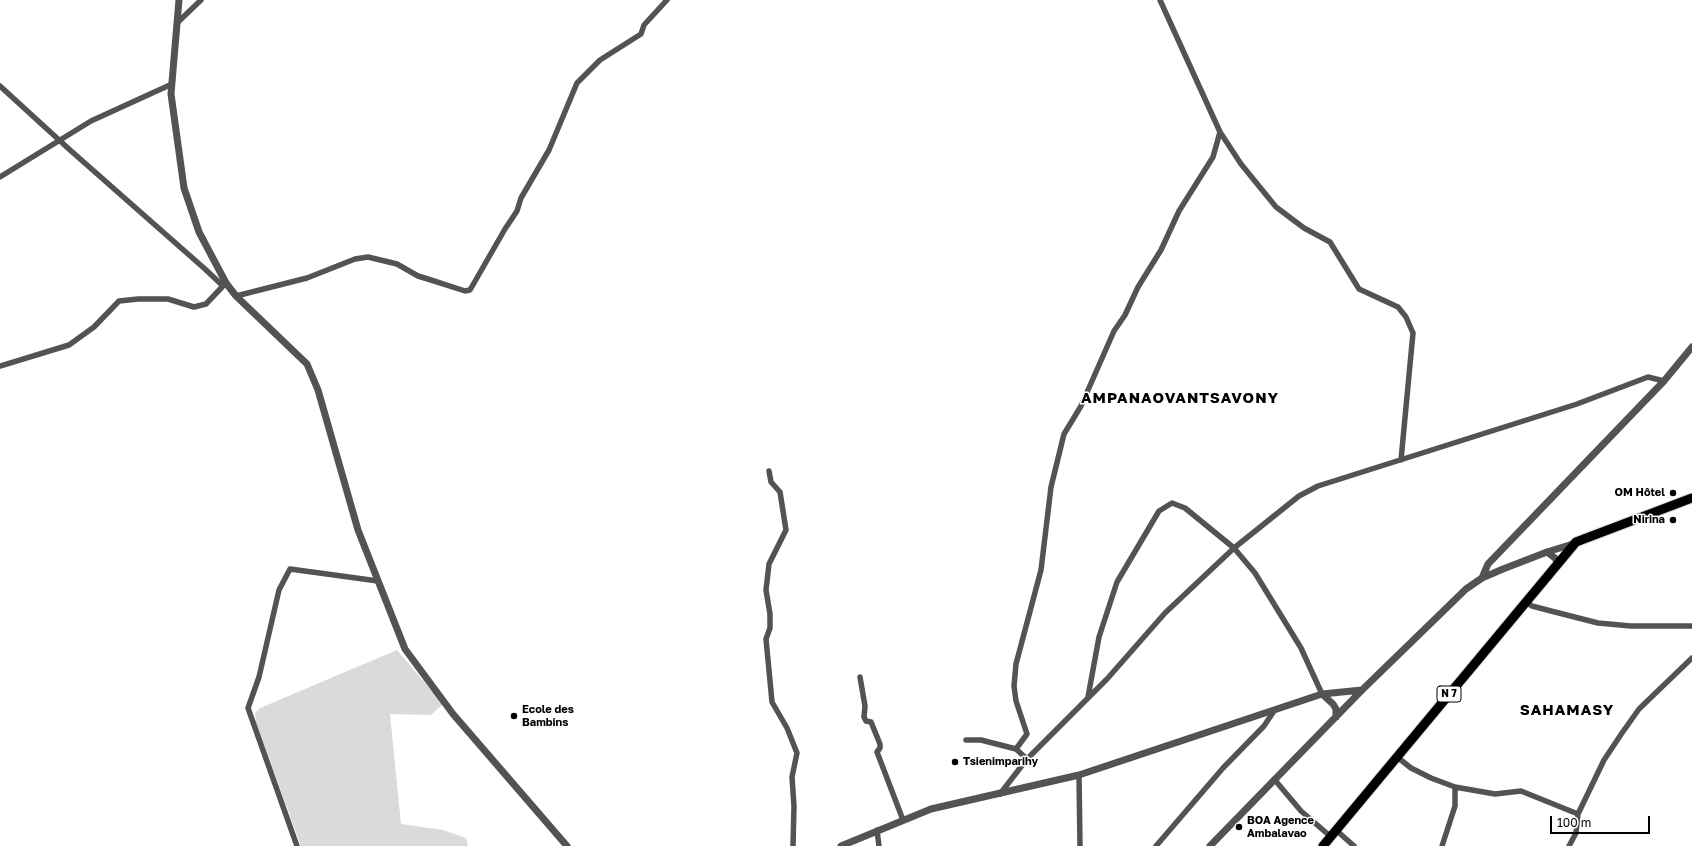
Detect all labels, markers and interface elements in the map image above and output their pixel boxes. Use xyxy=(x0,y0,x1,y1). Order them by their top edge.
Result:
district label: AMPANAOVANTSAVONY xyxy=(1081,389,1279,407)
place label: OM Hôtel xyxy=(1615,486,1665,500)
marker: OM Hôtel xyxy=(1668,488,1678,498)
place label: Nirina xyxy=(1633,513,1665,527)
marker: Nirina xyxy=(1668,515,1678,525)
road number: N 7 xyxy=(1437,686,1461,702)
district label: SAHAMASY xyxy=(1520,701,1614,719)
place label: Ecole des Bambins xyxy=(522,703,574,729)
marker: Ecole des Bambins xyxy=(509,711,519,721)
place label: Tsienimparihy xyxy=(963,755,1038,769)
marker: Tsienimparihy xyxy=(950,757,960,767)
scale bar xyxy=(1552,808,1652,834)
place label: BOA Agence Ambalavao xyxy=(1247,814,1314,840)
text: 100 m xyxy=(1557,815,1591,830)
marker: BOA Agence Ambalavao xyxy=(1234,822,1244,832)

